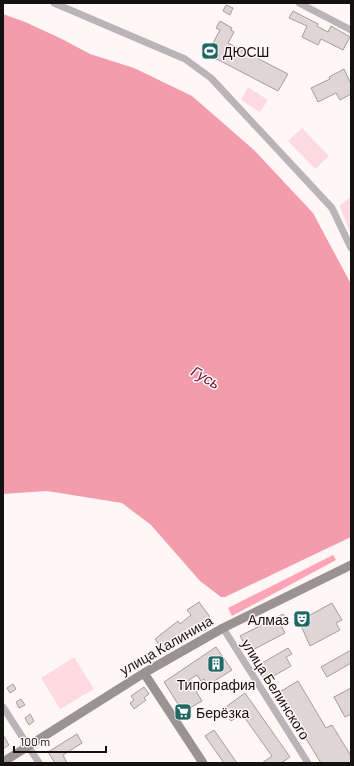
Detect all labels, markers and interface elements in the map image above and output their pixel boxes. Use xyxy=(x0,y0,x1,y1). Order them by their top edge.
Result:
sports icon: ДЮСШ xyxy=(200,41,220,61)
place label: ДЮСШ xyxy=(223,43,269,60)
water label: Гусь xyxy=(188,362,224,392)
theatre icon: Алмаз xyxy=(292,609,312,629)
street label: улица Калинина xyxy=(117,611,216,678)
place label: Алмаз xyxy=(248,611,289,628)
street label: улица Белинского xyxy=(238,636,314,743)
building icon: Типография xyxy=(206,654,226,674)
place label: Типография xyxy=(177,676,255,693)
supermarket icon: Берёзка xyxy=(173,702,193,722)
place label: Берёзка xyxy=(196,704,249,721)
scale bar xyxy=(14,728,106,754)
text: 100 m xyxy=(20,734,50,748)

